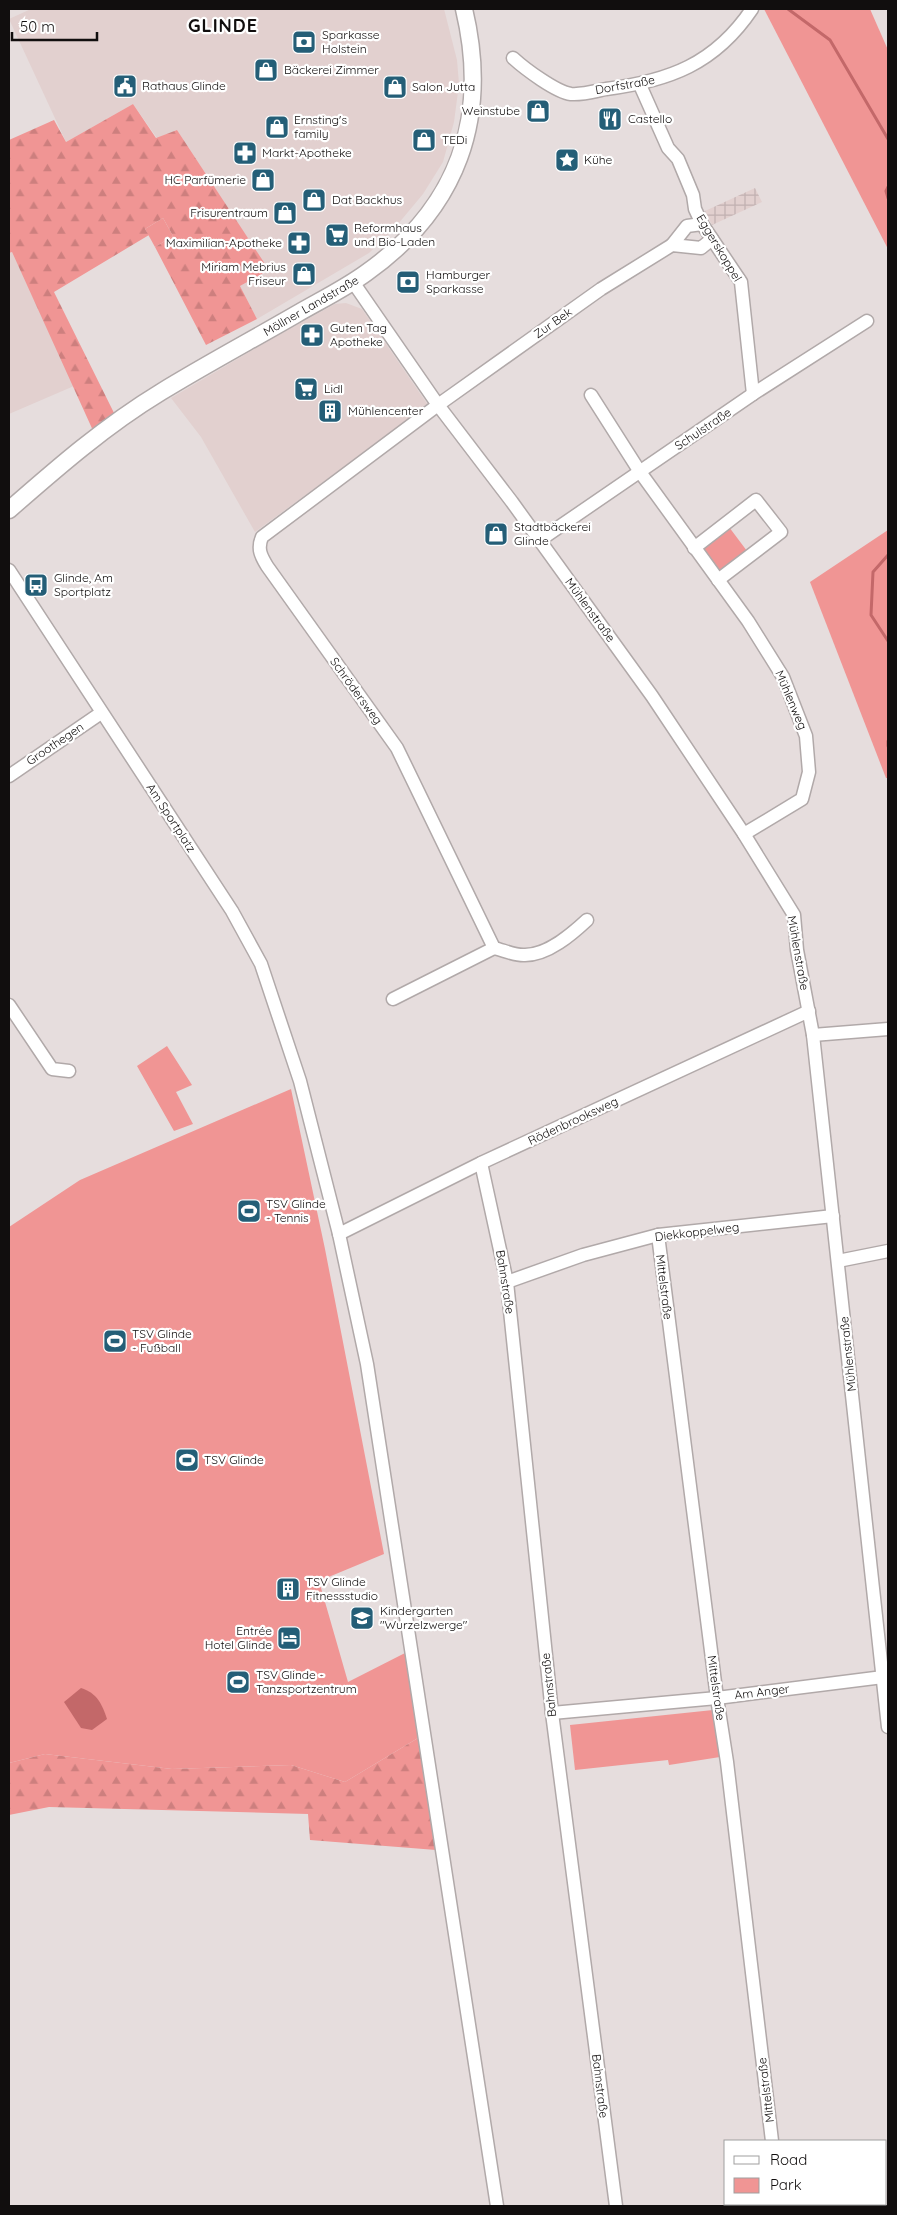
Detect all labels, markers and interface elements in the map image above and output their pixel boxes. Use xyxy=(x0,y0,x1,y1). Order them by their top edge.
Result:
scale bar xyxy=(12,10,98,42)
district label: GLINDE xyxy=(188,14,258,37)
text: 50 m xyxy=(20,17,55,36)
place label: Sparkasse Holstein xyxy=(322,27,380,56)
bank icon: Sparkasse Holstein xyxy=(291,29,317,55)
shop icon: Bäckerei Zimmer xyxy=(253,57,279,83)
place label: Bäckerei Zimmer xyxy=(284,62,379,77)
street label: Dorfstraße xyxy=(594,72,656,97)
public building icon: Rathaus Glinde xyxy=(112,73,138,99)
shop icon: Salon Jutta xyxy=(382,74,408,100)
place label: Rathaus Glinde xyxy=(142,78,226,93)
place label: Salon Jutta xyxy=(412,79,475,94)
shop icon: Weinstube xyxy=(525,98,551,124)
place label: Weinstube xyxy=(462,103,520,118)
restaurant icon: Castello xyxy=(597,106,623,132)
place label: Castello xyxy=(628,111,672,126)
place label: Ernsting's family xyxy=(294,112,347,141)
shop icon: Ernsting's family xyxy=(264,114,290,140)
shop icon: TEDi xyxy=(411,127,437,153)
place label: TEDi xyxy=(442,132,467,147)
pharmacy icon: Markt-Apotheke xyxy=(232,140,258,166)
place label: Markt-Apotheke xyxy=(262,145,352,160)
place icon: Kühe xyxy=(554,147,580,173)
place label: Kühe xyxy=(584,152,613,167)
shop icon: HC Parfümerie xyxy=(250,167,276,193)
place label: HC Parfümerie xyxy=(164,172,246,187)
shop icon: Dat Backhus xyxy=(301,187,327,213)
place label: Dat Backhus xyxy=(332,192,403,207)
shop icon: Frisurentraum xyxy=(272,200,298,226)
place label: Frisurentraum xyxy=(190,205,268,220)
street label: Eggerskoppel xyxy=(693,211,745,284)
place label: Reformhaus und Bio-Laden xyxy=(354,220,435,249)
supermarket icon: Reformhaus und Bio-Laden xyxy=(324,222,350,248)
pharmacy icon: Maximilian-Apotheke xyxy=(286,230,312,256)
place label: Maximilian-Apotheke xyxy=(166,235,282,250)
place label: Miriam Mebrius Friseur xyxy=(201,259,286,288)
shop icon: Miriam Mebrius Friseur xyxy=(291,261,317,287)
place label: Hamburger Sparkasse xyxy=(426,267,490,296)
bank icon: Hamburger Sparkasse xyxy=(395,269,421,295)
street label: Möllner Landstraße xyxy=(260,272,361,339)
street label: Zur Bek xyxy=(531,304,575,341)
place label: Guten Tag Apotheke xyxy=(330,320,387,349)
pharmacy icon: Guten Tag Apotheke xyxy=(299,322,325,348)
supermarket icon: Lidl xyxy=(293,376,319,402)
place label: Lidl xyxy=(324,381,343,396)
building icon: Mühlencenter xyxy=(317,398,343,424)
place label: Mühlencenter xyxy=(348,403,424,418)
street label: Schulstraße xyxy=(672,404,734,453)
place label: Stadtbäckerei Glinde xyxy=(514,519,591,548)
shop icon: Stadtbäckerei Glinde xyxy=(483,521,509,547)
place label: Glinde, Am Sportplatz xyxy=(54,570,113,599)
bus stop icon: Glinde, Am Sportplatz xyxy=(23,572,49,598)
street label: Mühlenstraße xyxy=(562,575,619,645)
street label: Schrödersweg xyxy=(327,654,386,727)
street label: Mühlenweg xyxy=(772,668,811,732)
street label: Groothegen xyxy=(23,719,86,768)
street label: Am Sportplatz xyxy=(144,780,199,855)
street label: Mühlenstraße xyxy=(785,914,812,992)
street label: Rödenbrooksweg xyxy=(525,1093,620,1148)
place label: TSV Glinde - Tennis xyxy=(266,1196,326,1225)
sports icon: TSV Glinde - Tennis xyxy=(236,1198,262,1224)
street label: Diekkoppelweg xyxy=(654,1219,740,1244)
street label: Bahnstraße xyxy=(493,1249,518,1315)
street label: Mittelstraße xyxy=(653,1253,676,1321)
street label: Mühlenstraße xyxy=(836,1316,859,1392)
place label: TSV Glinde - Fußball xyxy=(132,1326,192,1355)
sports icon: TSV Glinde - Fußball xyxy=(102,1328,128,1354)
sports icon: TSV Glinde xyxy=(174,1447,200,1473)
place label: TSV Glinde xyxy=(204,1452,264,1467)
place label: TSV Glinde Fitnessstudio xyxy=(306,1574,378,1603)
building icon: TSV Glinde Fitnessstudio xyxy=(275,1576,301,1602)
place label: Kindergarten "Wurzelzwerge" xyxy=(380,1603,468,1632)
school or university icon: Kindergarten "Wurzelzwerge" xyxy=(349,1605,375,1631)
place label: Entrée Hotel Glinde xyxy=(205,1623,272,1652)
hotel icon: Entrée Hotel Glinde xyxy=(276,1625,302,1651)
street label: Bahnstraße xyxy=(538,1652,559,1718)
street label: Mittelstraße xyxy=(705,1654,729,1722)
place label: TSV Glinde - Tanzsportzentrum xyxy=(256,1667,357,1696)
sports icon: TSV Glinde - Tanzsportzentrum xyxy=(225,1669,251,1695)
street label: Am Anger xyxy=(734,1681,791,1702)
street label: Bahnstraße xyxy=(589,2053,612,2119)
street label: Mittelstraße xyxy=(754,2056,777,2124)
legend xyxy=(724,2140,887,2205)
text: Road xyxy=(770,2150,807,2169)
text: Park xyxy=(770,2175,802,2194)

